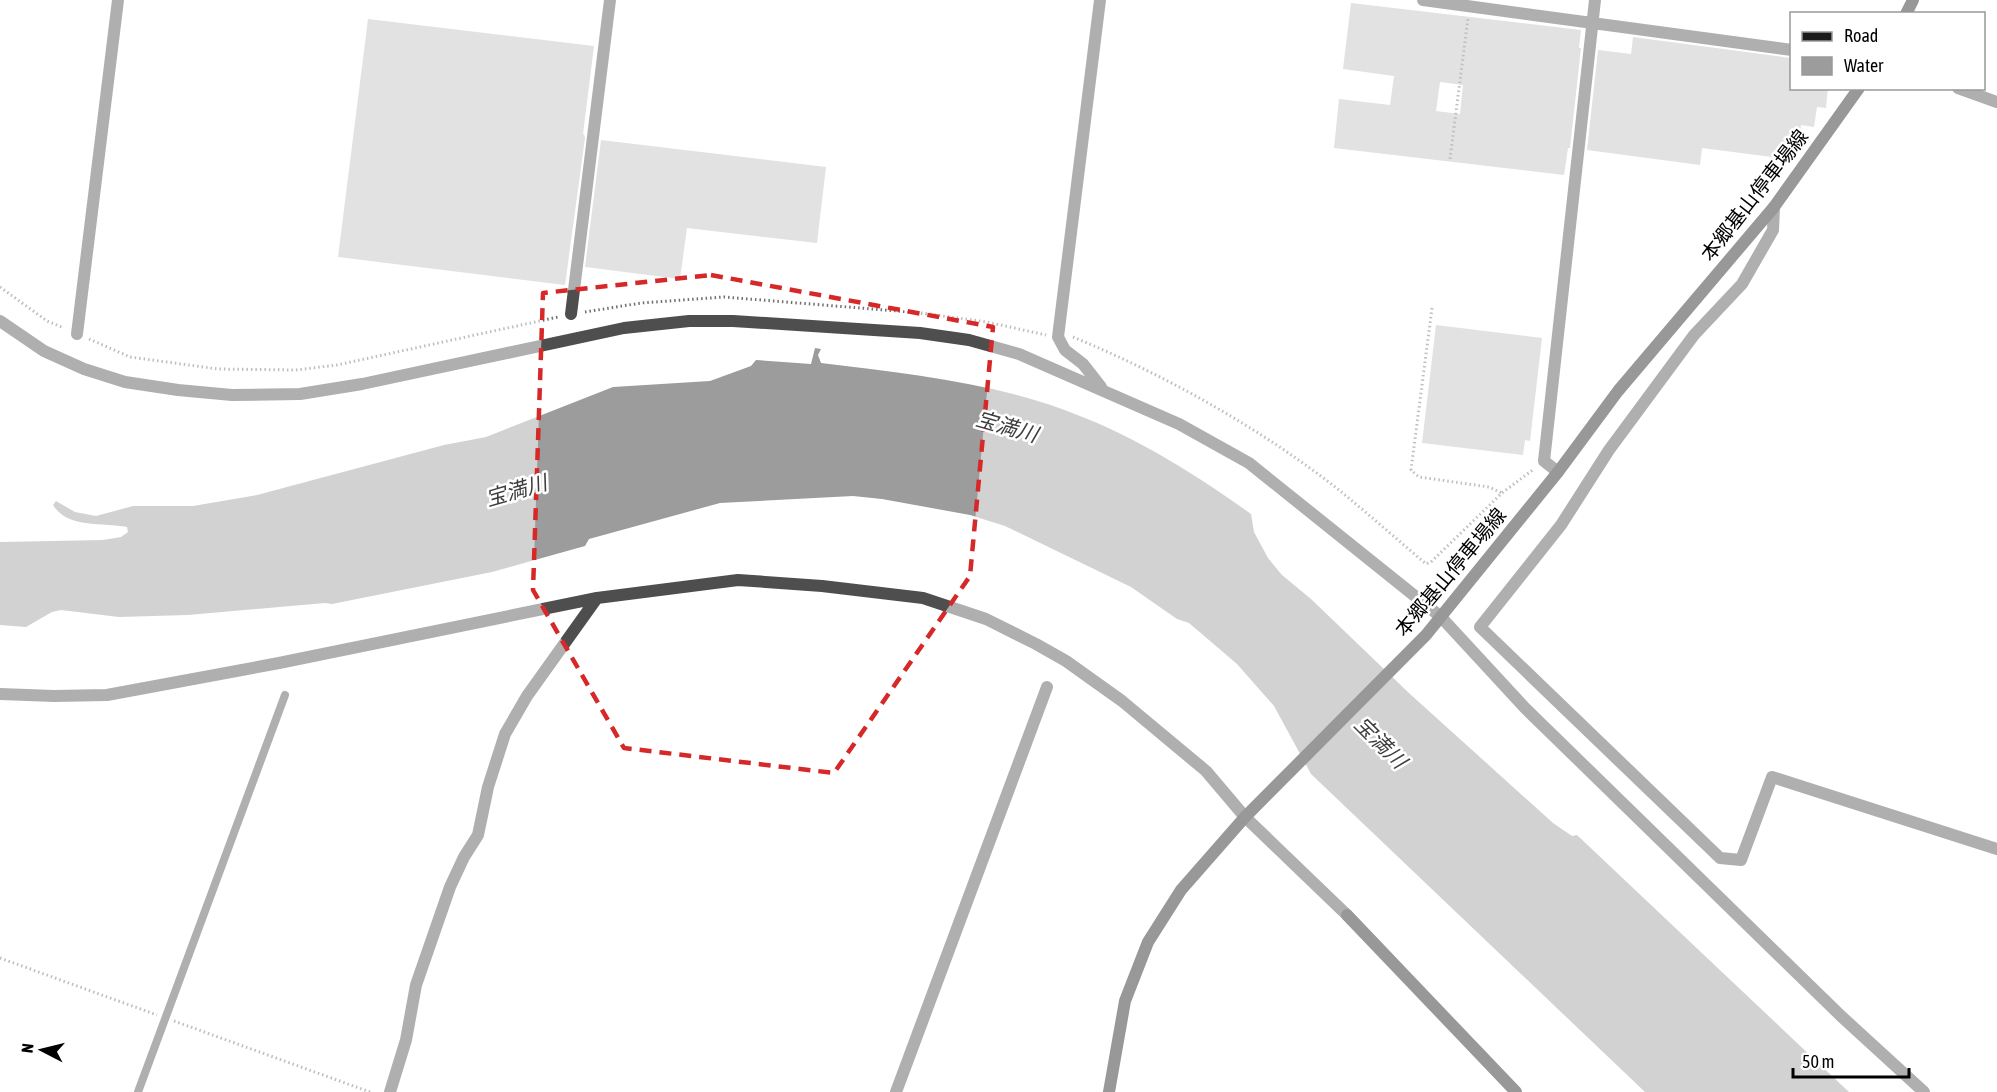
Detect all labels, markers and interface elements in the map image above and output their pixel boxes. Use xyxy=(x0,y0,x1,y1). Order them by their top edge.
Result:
legend xyxy=(1790,12,1985,90)
text: Road xyxy=(1844,25,1878,46)
text: Water xyxy=(1844,55,1884,76)
street label: 本郷基山停車場線 xyxy=(1696,125,1812,265)
water label: 宝満川 xyxy=(973,406,1043,447)
water label: 宝満川 xyxy=(482,469,552,510)
street label: 本郷基山停車場線 xyxy=(1390,503,1510,641)
water label: 宝満川 xyxy=(1350,711,1413,774)
north arrow xyxy=(12,1020,72,1080)
scale bar xyxy=(1793,1041,1908,1079)
text: N xyxy=(18,1042,37,1054)
text: 50 m xyxy=(1802,1051,1834,1072)

